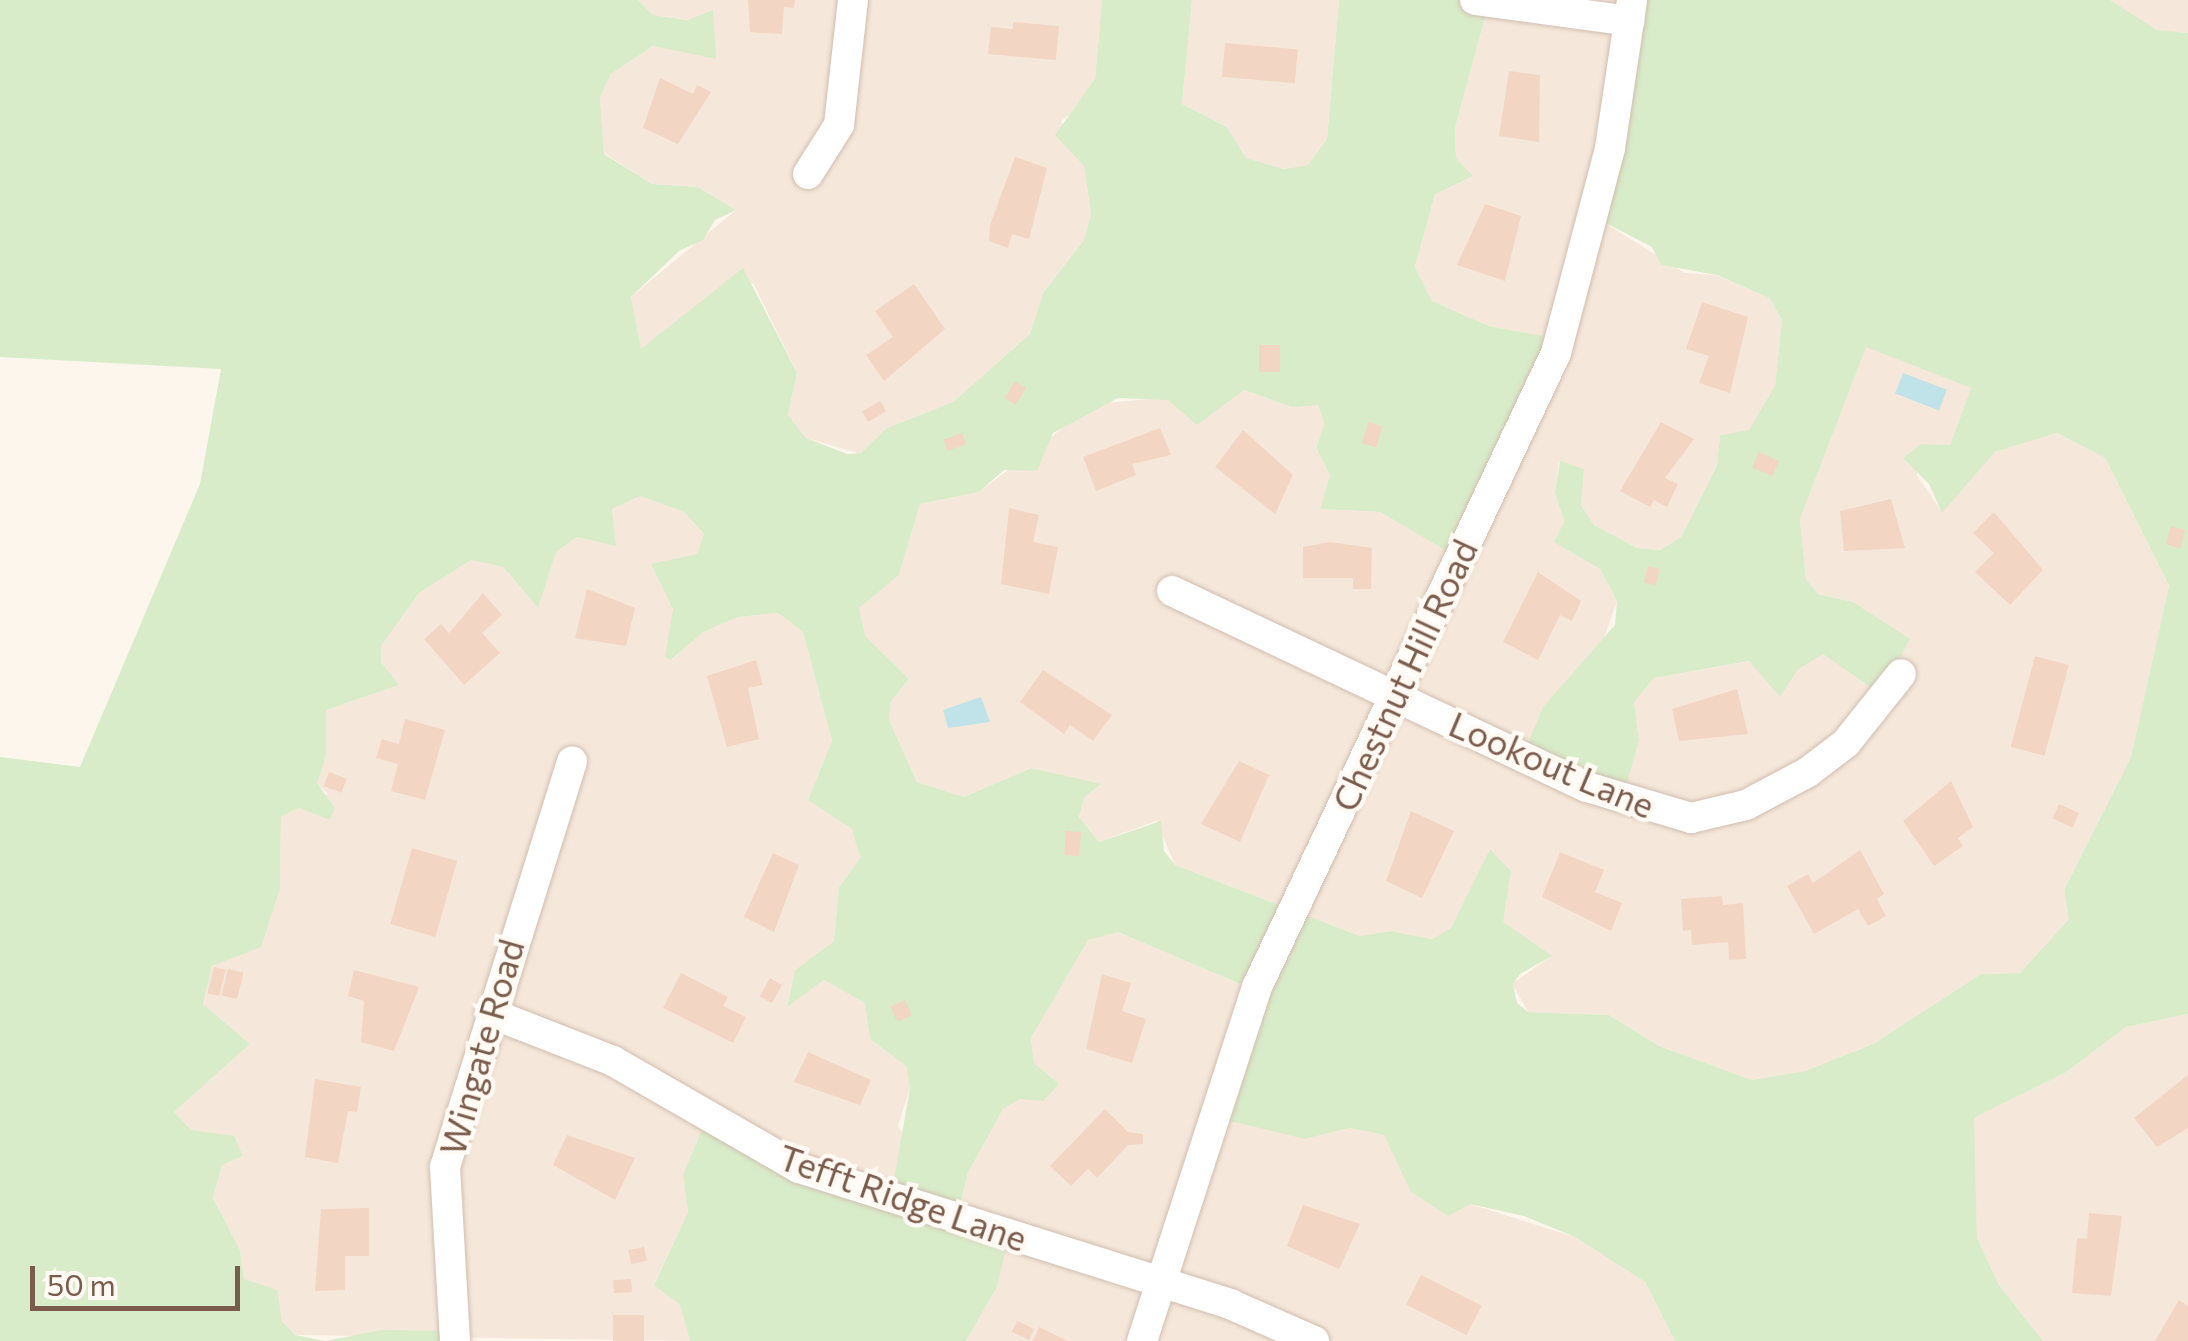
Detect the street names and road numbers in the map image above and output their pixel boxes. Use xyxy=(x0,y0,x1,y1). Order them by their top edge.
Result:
street label: Chestnut Hill Road xyxy=(1323,533,1485,817)
street label: Lookout Lane xyxy=(1443,702,1661,826)
street label: Wingate Road xyxy=(430,934,532,1160)
street label: Tefft Ridge Lane xyxy=(774,1135,1032,1259)

